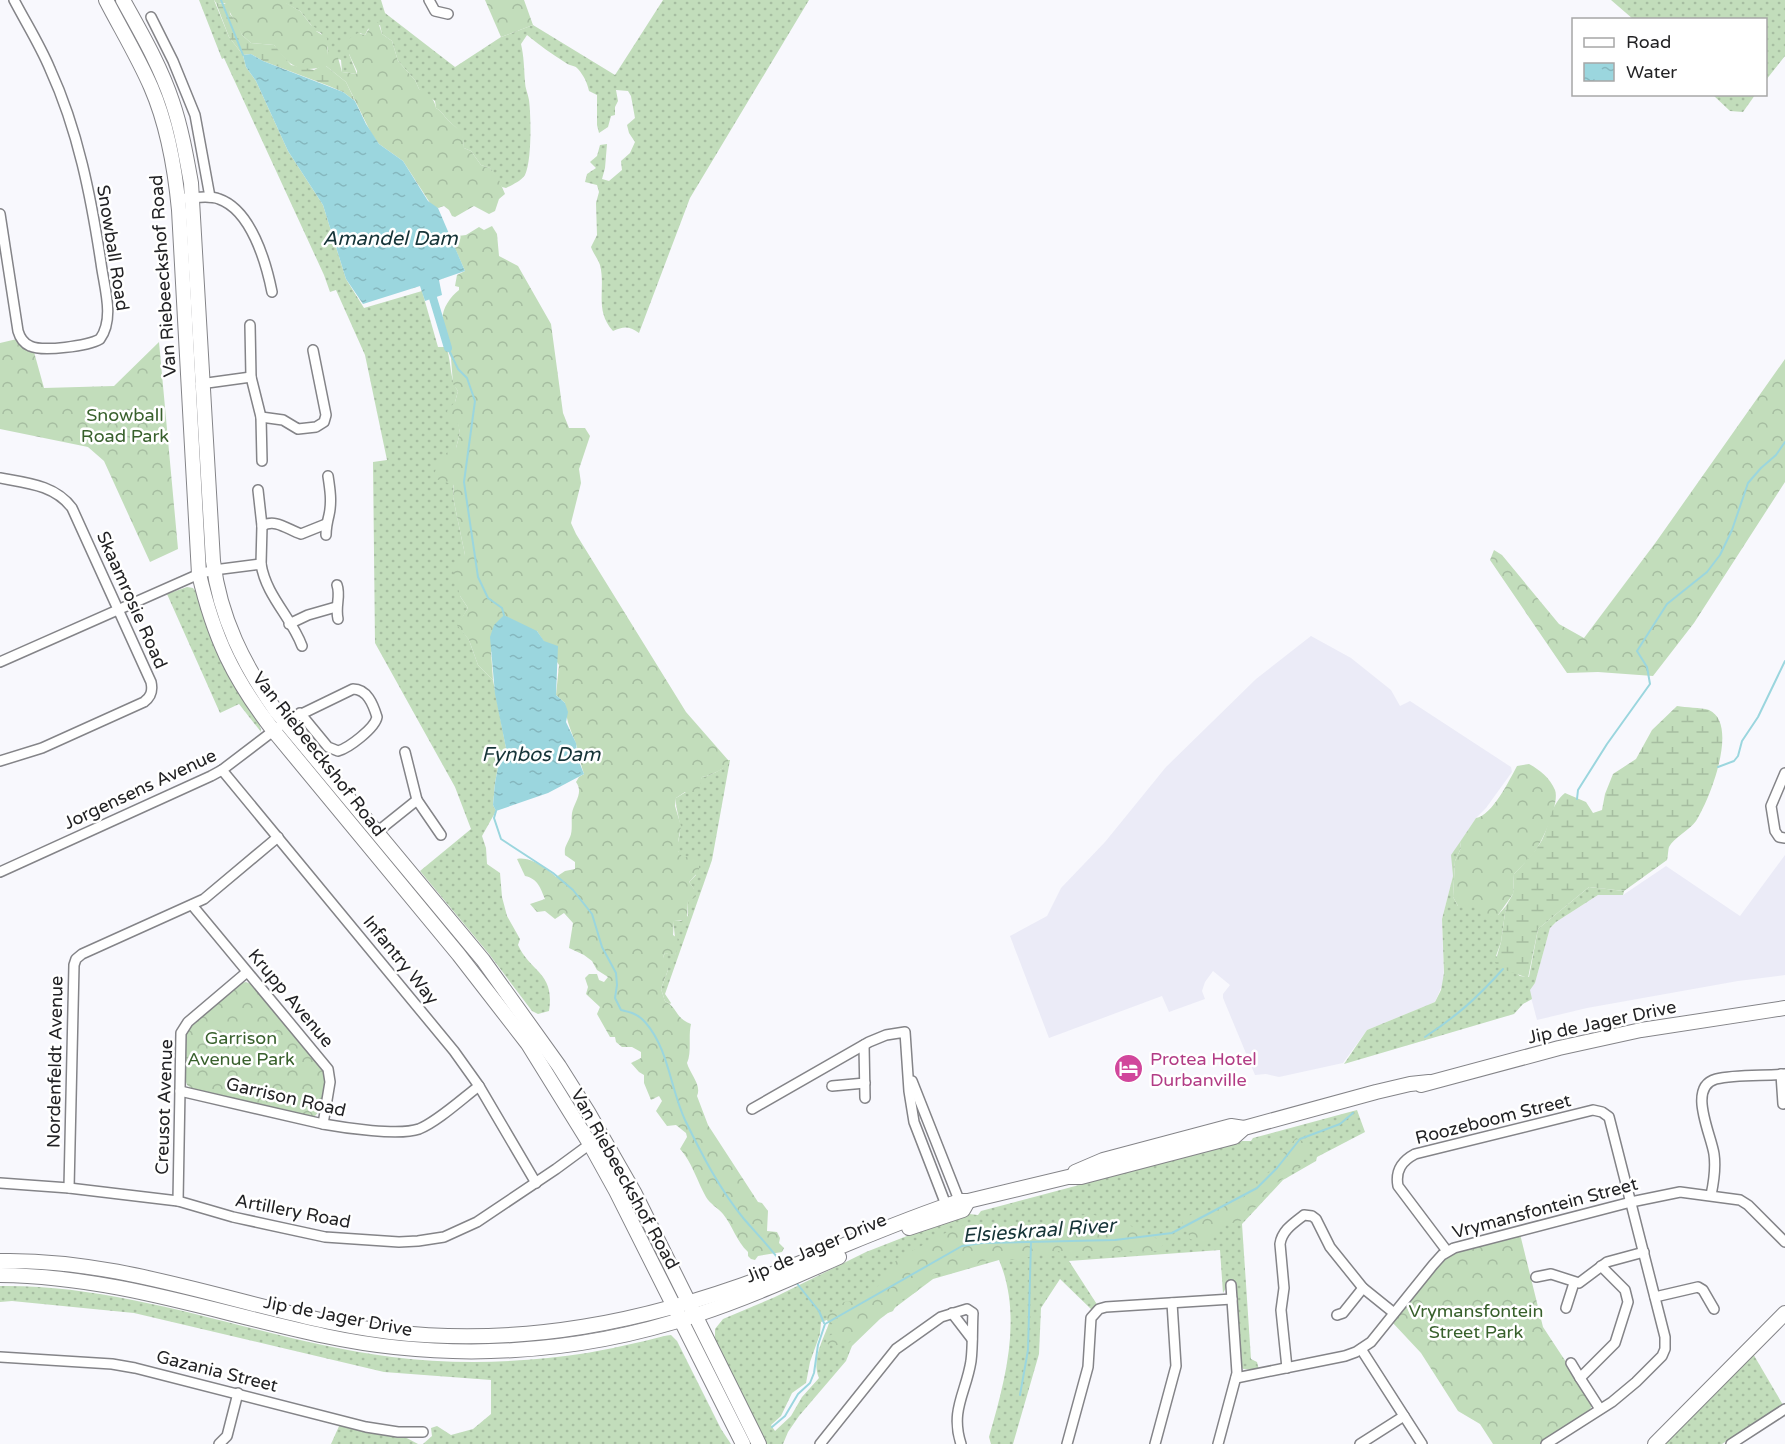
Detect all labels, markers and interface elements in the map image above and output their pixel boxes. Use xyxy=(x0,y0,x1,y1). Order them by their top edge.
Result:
legend xyxy=(1572,18,1767,96)
text: Road xyxy=(1626,31,1671,53)
text: Water xyxy=(1626,61,1677,83)
street label: Van Riebeeckshof Road xyxy=(145,174,181,378)
street label: Snowball Road xyxy=(92,183,134,313)
water label: Amandel Dam xyxy=(322,227,458,251)
park label: Snowball Road Park xyxy=(81,404,169,447)
street label: Skaamrosie Road xyxy=(92,528,172,672)
street label: Van Riebeeckshof Road xyxy=(248,667,390,841)
water label: Fynbos Dam xyxy=(482,743,601,767)
street label: Jorgensens Avenue xyxy=(60,744,220,834)
street label: Infantry Way xyxy=(358,911,444,1009)
street label: Krupp Avenue xyxy=(243,944,339,1052)
street label: Nordenfeldt Avenue xyxy=(42,976,68,1148)
street label: Jip de Jager Drive xyxy=(1526,996,1678,1048)
park label: Garrison Avenue Park xyxy=(187,1027,295,1070)
street label: Creusot Avenue xyxy=(151,1039,177,1175)
place label: Protea Hotel Durbanville xyxy=(1150,1048,1257,1091)
hotel icon: Protea Hotel Durbanville xyxy=(1113,1053,1145,1085)
street label: Garrison Road xyxy=(224,1073,348,1121)
street label: Van Riebeeckshof Road xyxy=(566,1085,684,1273)
street label: Roozeboom Street xyxy=(1413,1089,1573,1149)
street label: Vrymansfontein Street xyxy=(1450,1173,1640,1243)
street label: Artillery Road xyxy=(233,1189,353,1233)
street label: Jip de Jager Drive xyxy=(742,1208,890,1288)
water label: Elsieskraal River xyxy=(962,1214,1119,1248)
street label: Jip de Jager Drive xyxy=(262,1291,414,1341)
park label: Vrymansfontein Street Park xyxy=(1409,1300,1543,1343)
street label: Gazania Street xyxy=(154,1345,280,1397)

